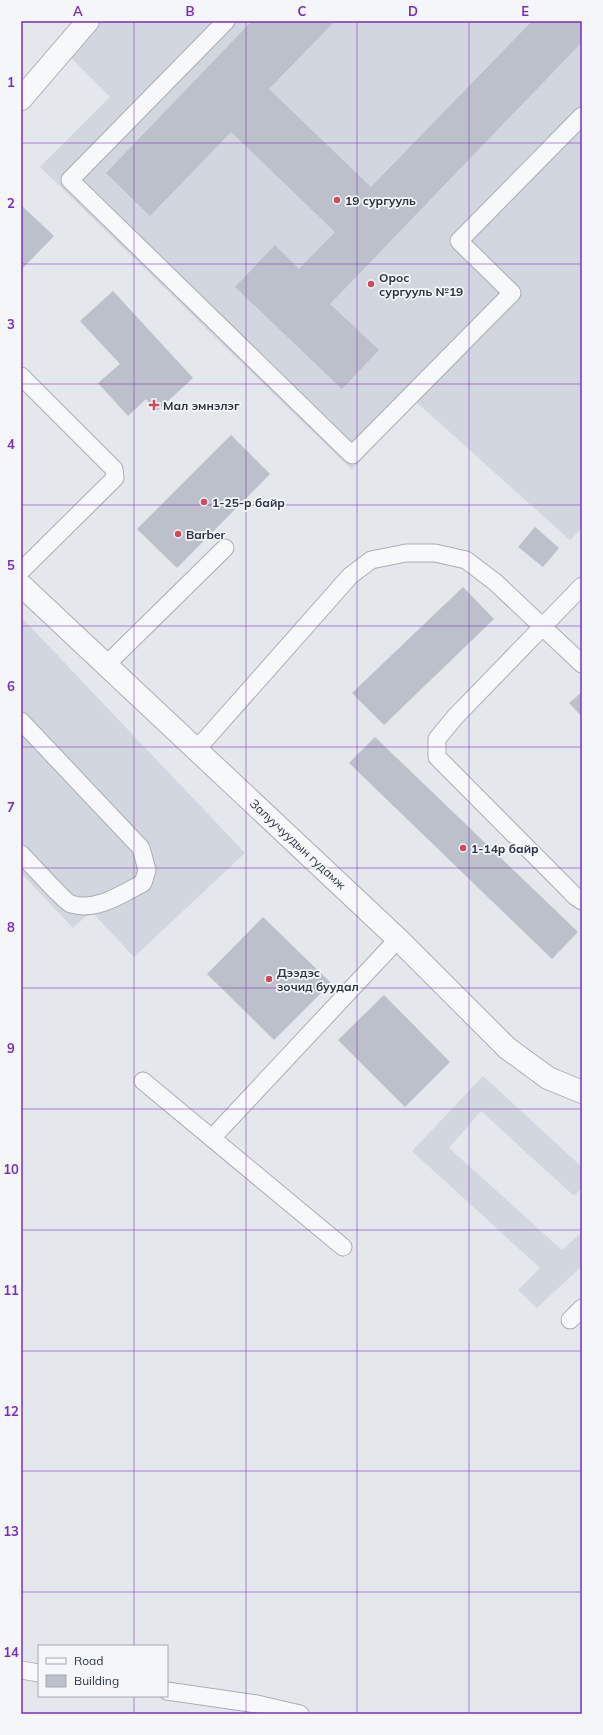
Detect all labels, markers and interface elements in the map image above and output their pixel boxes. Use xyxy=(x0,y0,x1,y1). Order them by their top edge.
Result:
text: A xyxy=(73,3,83,19)
text: B xyxy=(186,3,195,19)
text: C xyxy=(298,3,307,19)
text: D xyxy=(408,3,418,19)
text: E xyxy=(521,3,529,19)
text: 1 xyxy=(7,74,15,90)
place label: 19 сургууль xyxy=(345,193,416,208)
text: 2 xyxy=(7,195,15,211)
marker: 19 сургууль xyxy=(332,195,342,205)
place label: Орос сургууль №19 xyxy=(379,270,463,299)
marker: Орос сургууль №19 xyxy=(366,279,376,289)
text: 3 xyxy=(7,316,15,332)
place label: Мал эмнэлэг xyxy=(163,398,240,413)
marker: Мал эмнэлэг xyxy=(148,399,160,411)
text: 4 xyxy=(7,436,15,452)
place label: 1-25-р байр xyxy=(212,495,285,510)
marker: 1-25-р байр xyxy=(199,497,209,507)
place label: Barber xyxy=(186,527,225,542)
marker: Barber xyxy=(173,529,183,539)
text: 5 xyxy=(7,557,15,573)
text: 6 xyxy=(7,678,15,694)
street label: Залуучуудын гудамж xyxy=(247,796,349,892)
text: 7 xyxy=(7,799,15,815)
place label: 1-14р байр xyxy=(471,841,539,856)
marker: 1-14р байр xyxy=(458,843,468,853)
text: 8 xyxy=(7,919,15,935)
place label: Дээдэс зочид буудал xyxy=(277,965,359,994)
marker: Дээдэс зочид буудал xyxy=(264,974,274,984)
text: 9 xyxy=(7,1040,15,1056)
text: 10 xyxy=(3,1161,19,1177)
text: 11 xyxy=(3,1282,19,1298)
text: 12 xyxy=(3,1403,19,1419)
text: 13 xyxy=(3,1523,19,1539)
text: 14 xyxy=(3,1644,19,1660)
legend xyxy=(38,1645,168,1697)
text: Road xyxy=(74,1653,103,1668)
text: Building xyxy=(74,1673,119,1688)

